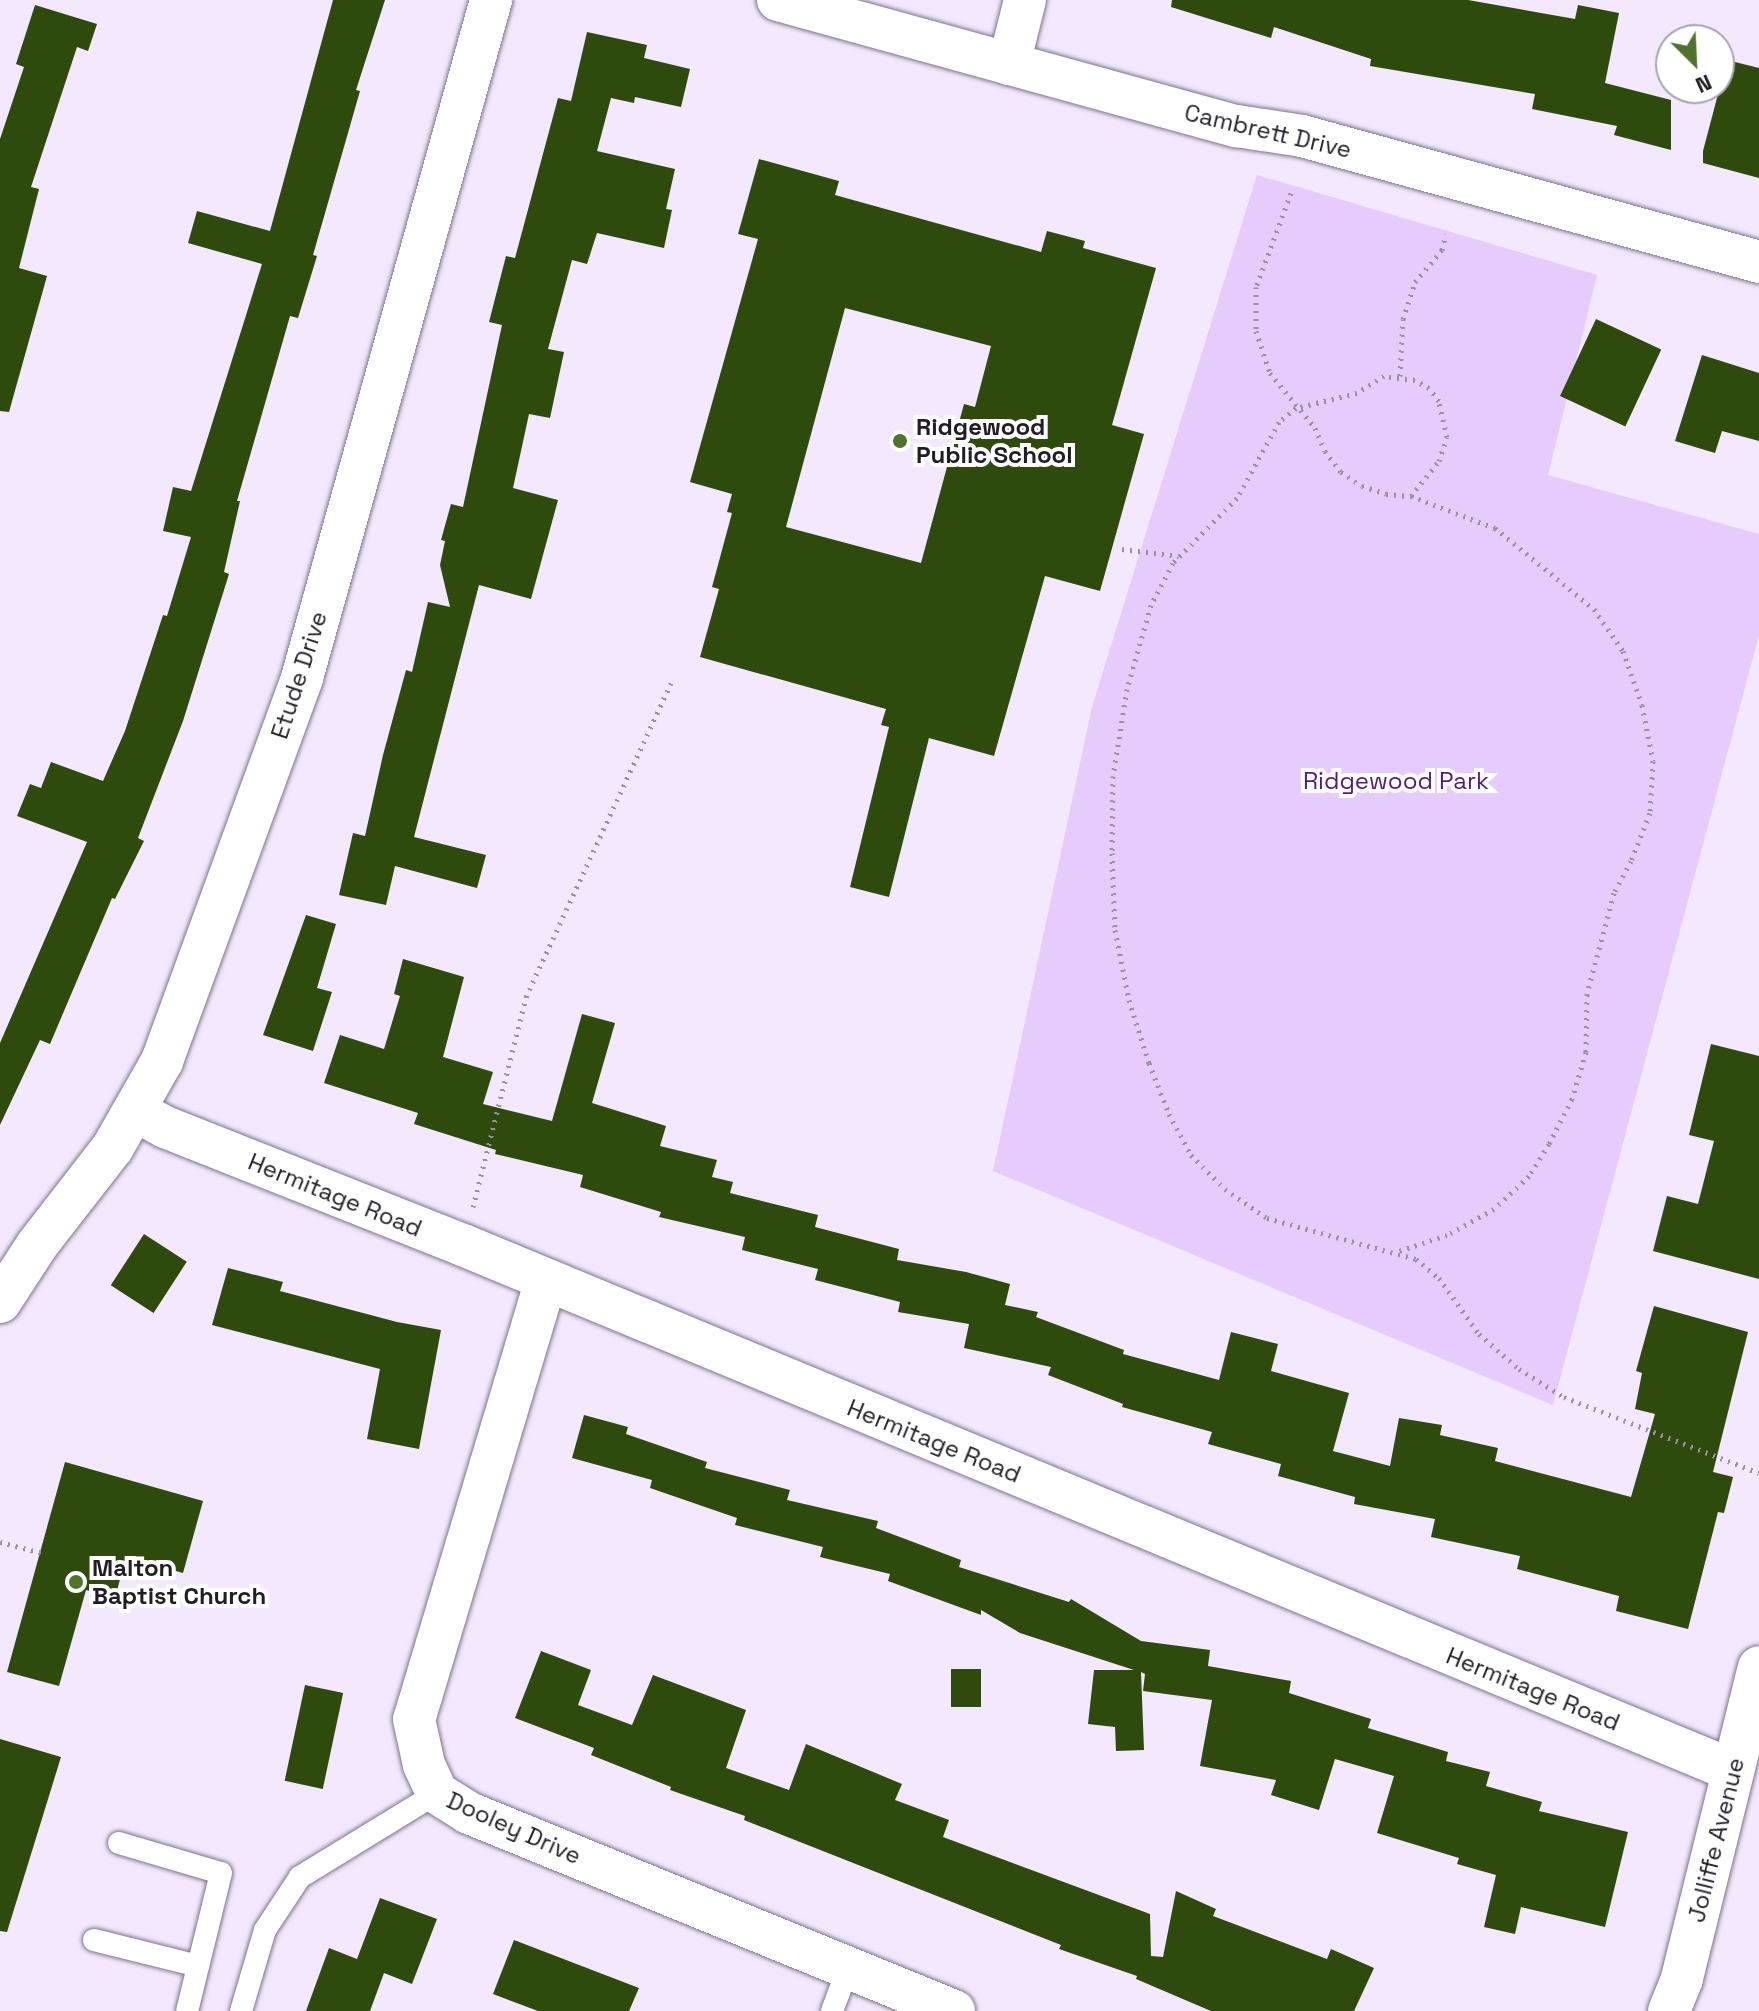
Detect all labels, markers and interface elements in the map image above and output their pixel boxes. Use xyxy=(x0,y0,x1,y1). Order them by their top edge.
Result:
north arrow xyxy=(1655,24,1735,104)
text: N xyxy=(1692,68,1716,100)
street label: Cambrett Drive xyxy=(1182,98,1354,164)
place label: Ridgewood Public School xyxy=(916,413,1073,469)
marker: Ridgewood Public School xyxy=(891,432,909,450)
street label: Etude Drive xyxy=(265,608,333,742)
park label: Ridgewood Park xyxy=(1303,767,1489,795)
street label: Hermitage Road xyxy=(244,1147,426,1243)
street label: Hermitage Road xyxy=(843,1393,1025,1489)
place label: Malton Baptist Church xyxy=(92,1554,266,1610)
marker: Malton Baptist Church xyxy=(67,1573,85,1591)
street label: Hermitage Road xyxy=(1442,1641,1624,1737)
street label: Jolliffe Avenue xyxy=(1682,1755,1750,1925)
street label: Dooley Drive xyxy=(442,1786,586,1870)

